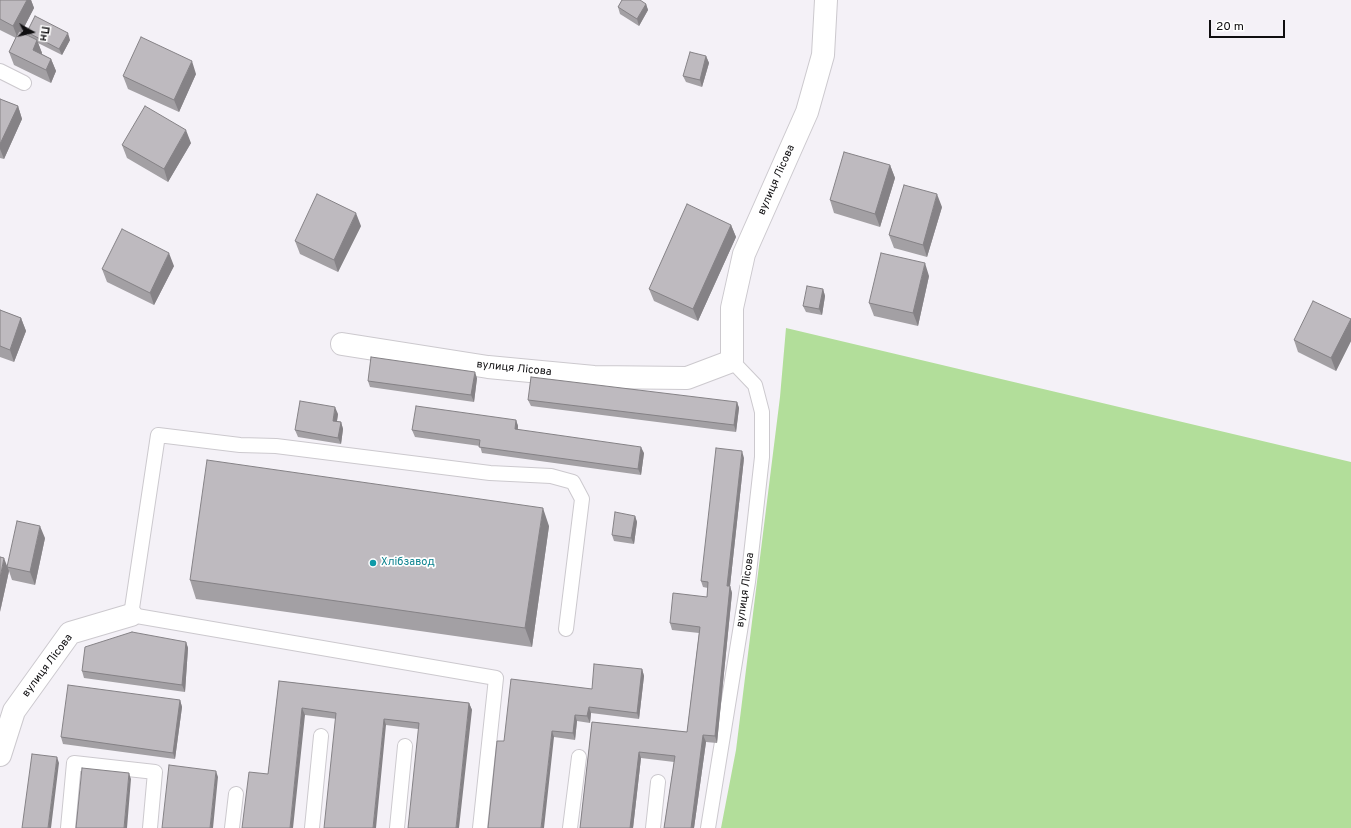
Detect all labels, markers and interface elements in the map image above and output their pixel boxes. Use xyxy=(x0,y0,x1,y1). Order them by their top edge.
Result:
north arrow xyxy=(12,12,52,52)
scale bar xyxy=(1211,12,1287,38)
text: 20 m xyxy=(1216,19,1244,35)
text: Пн xyxy=(36,25,52,42)
street label: вулиця Лісова xyxy=(756,143,798,217)
street label: вулиця Лісова xyxy=(476,358,552,380)
street label: вулиця Лісова xyxy=(734,552,758,628)
place label: Хлібзавод xyxy=(381,556,435,570)
marker: Хлібзавод xyxy=(368,558,378,568)
street label: вулиця Лісова xyxy=(20,632,76,700)

